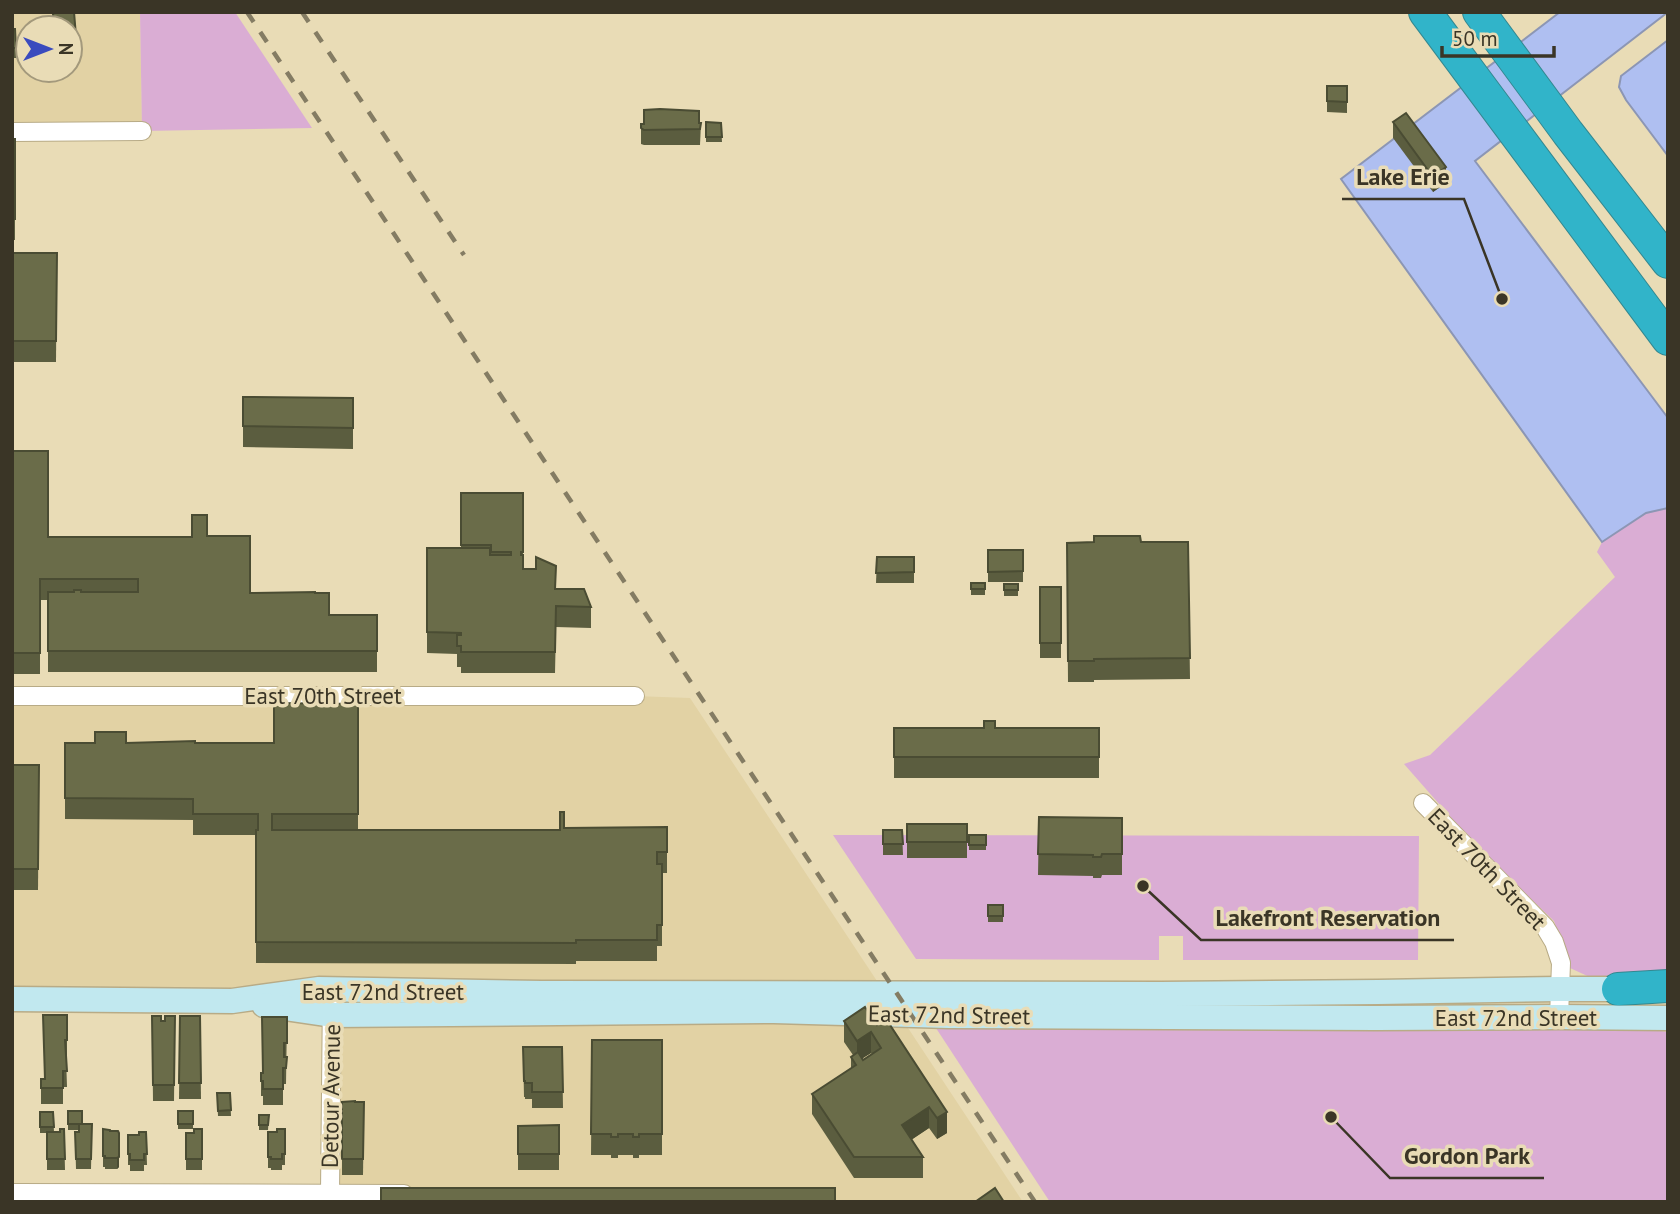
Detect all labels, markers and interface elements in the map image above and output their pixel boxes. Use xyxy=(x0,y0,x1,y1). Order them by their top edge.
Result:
north arrow xyxy=(14,14,84,84)
scale bar xyxy=(1442,14,1554,58)
text: 50 m xyxy=(1452,25,1498,52)
text: N xyxy=(54,43,78,55)
callout: Lake Erie xyxy=(1342,154,1464,199)
text: Lake Erie xyxy=(1356,161,1450,192)
street label: East 70th Street xyxy=(244,681,402,710)
street label: East 70th Street xyxy=(1422,802,1553,936)
callout: Lakefront Reservation xyxy=(1201,895,1454,940)
text: Lakefront Reservation xyxy=(1216,902,1440,933)
street label: East 72nd Street xyxy=(302,977,464,1006)
street label: East 72nd Street xyxy=(868,999,1031,1030)
street label: East 72nd Street xyxy=(1435,1003,1597,1032)
street label: Detour Avenue xyxy=(315,1024,346,1168)
callout: Gordon Park xyxy=(1390,1133,1544,1178)
text: Gordon Park xyxy=(1404,1140,1530,1171)

